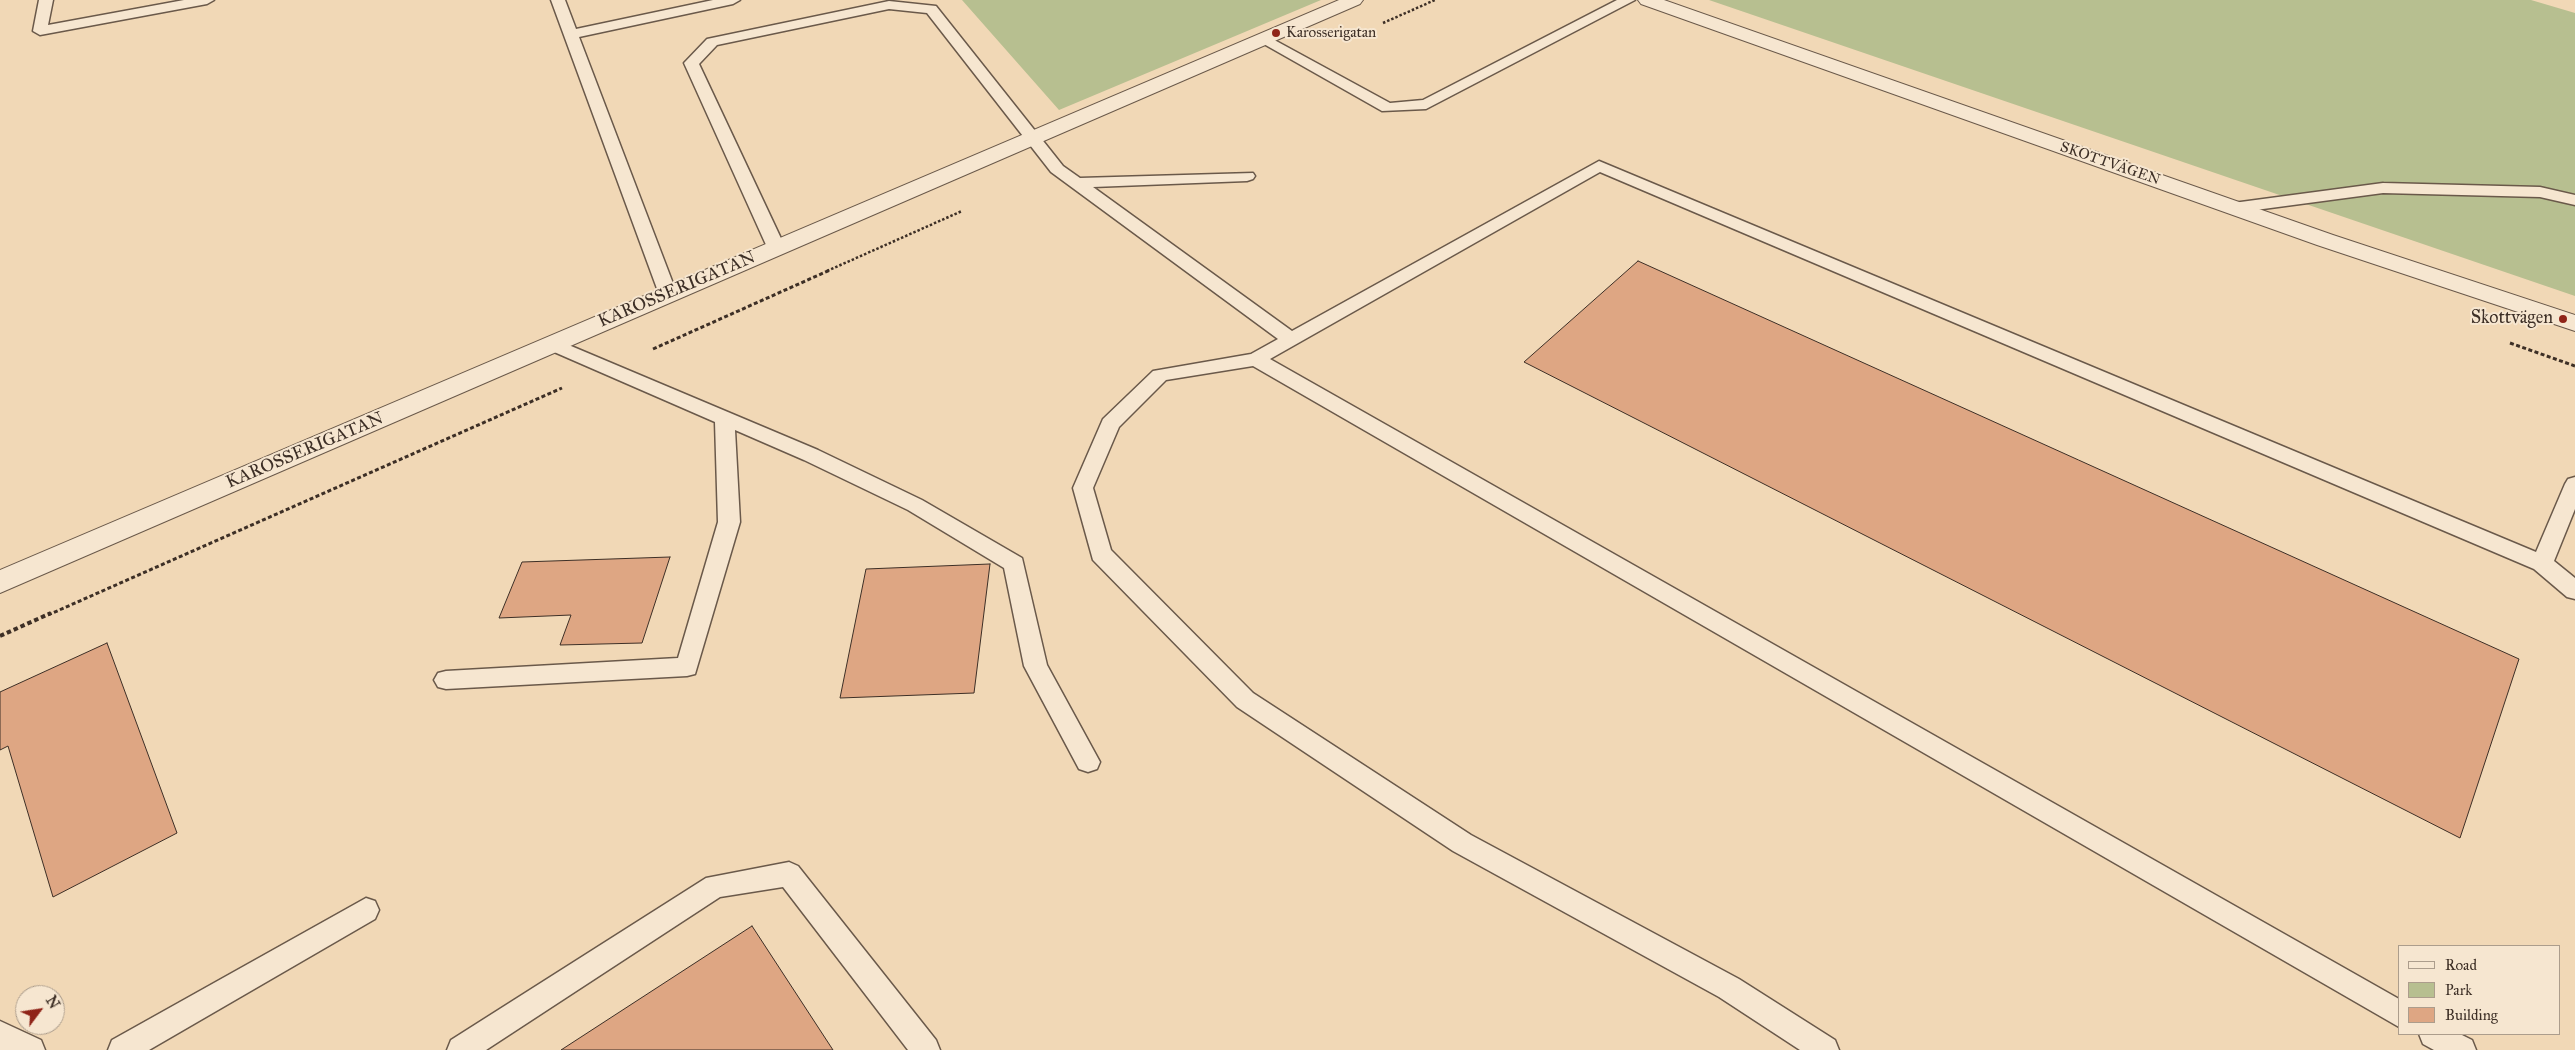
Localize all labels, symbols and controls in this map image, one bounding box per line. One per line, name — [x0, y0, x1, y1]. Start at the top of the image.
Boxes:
place label: Karosserigatan — [1286, 24, 1376, 42]
marker: Karosserigatan — [1270, 27, 1282, 39]
street label: SKOTTVÄGEN — [2058, 138, 2162, 190]
street label: KAROSSERIGATAN — [595, 247, 759, 333]
place label: Skottvägen — [2471, 308, 2553, 330]
marker: Skottvägen — [2557, 313, 2569, 325]
street label: KAROSSERIGATAN — [223, 408, 387, 494]
legend — [2398, 945, 2560, 1035]
text: Road — [2445, 956, 2477, 974]
text: Park — [2445, 981, 2472, 999]
north arrow — [15, 985, 65, 1035]
text: N — [42, 993, 63, 1012]
text: Building — [2445, 1006, 2498, 1024]

